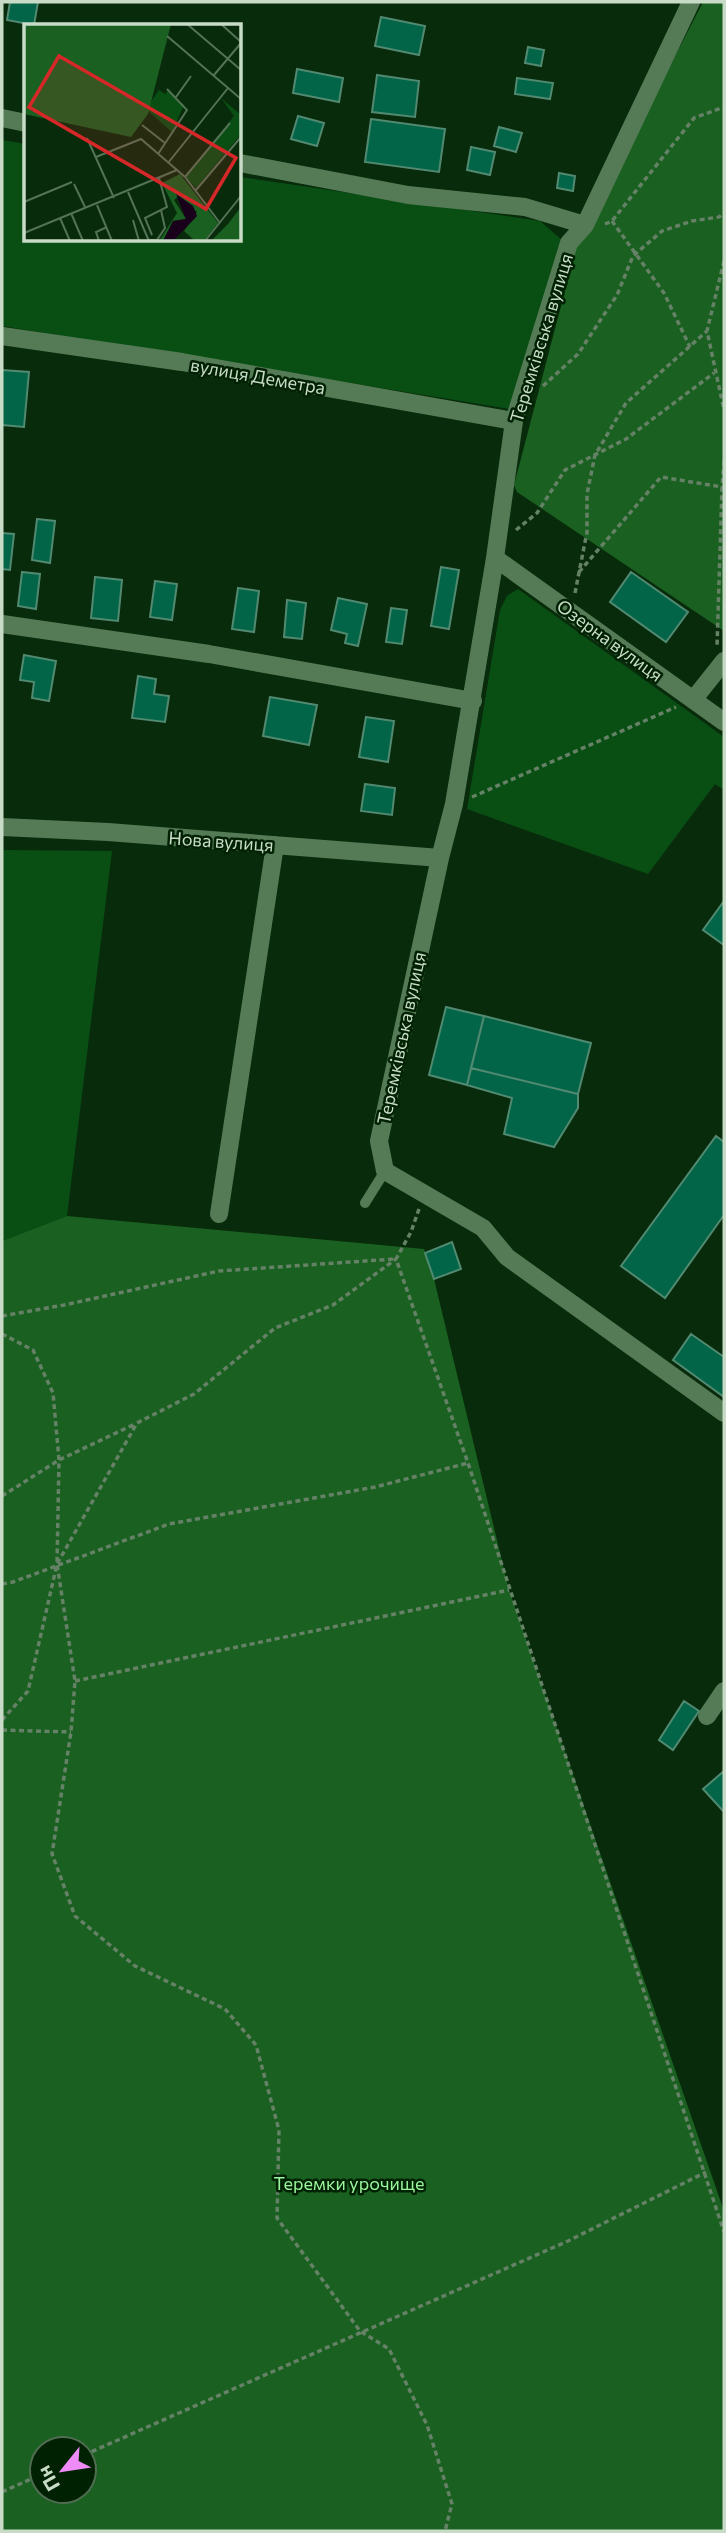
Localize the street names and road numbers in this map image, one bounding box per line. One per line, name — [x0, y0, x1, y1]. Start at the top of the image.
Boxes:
street label: Теремківська вулиця — [505, 251, 577, 425]
street label: вулиця Деметра — [189, 353, 327, 399]
street label: Озерна вулиця — [553, 594, 667, 686]
street label: Нова вулиця — [168, 826, 274, 856]
street label: Теремківська вулиця — [372, 950, 430, 1126]

